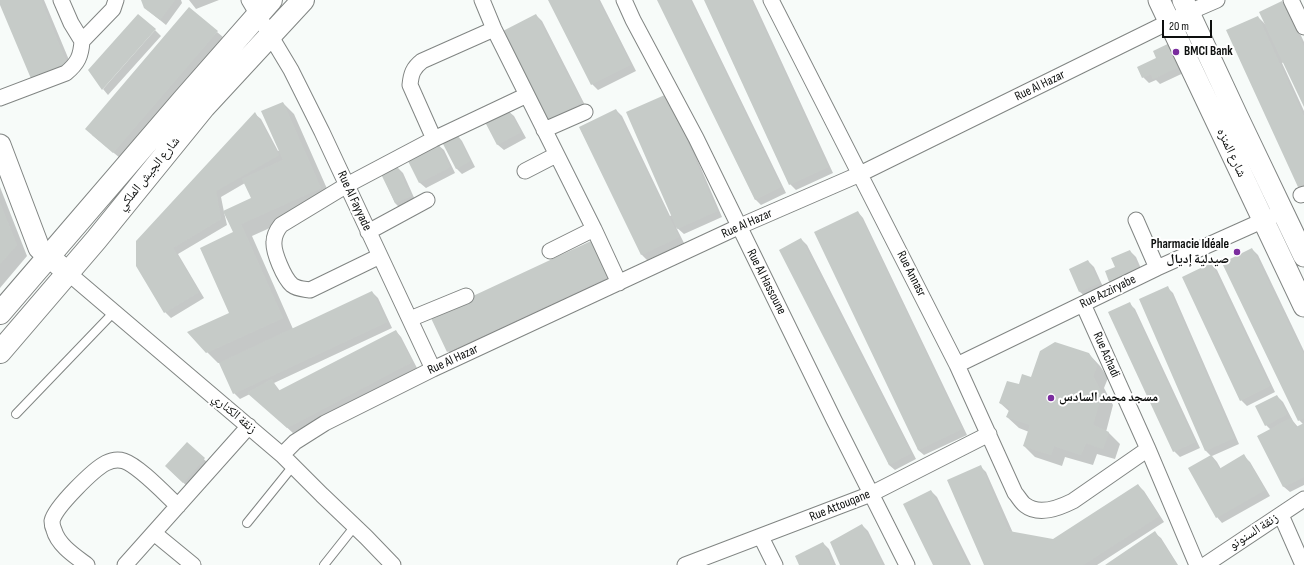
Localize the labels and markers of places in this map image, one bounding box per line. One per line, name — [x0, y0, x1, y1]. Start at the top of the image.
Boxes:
place label: BMCI Bank — [1184, 44, 1233, 60]
marker: BMCI Bank — [1171, 47, 1181, 57]
place label: Pharmacie Idéale صيدلية إديال — [1151, 237, 1229, 268]
marker: Pharmacie Idéale صيدلية إديال — [1232, 247, 1242, 257]
place label: مسجد محمد السادس — [1059, 390, 1158, 406]
marker: مسجد محمد السادس — [1046, 393, 1056, 403]

